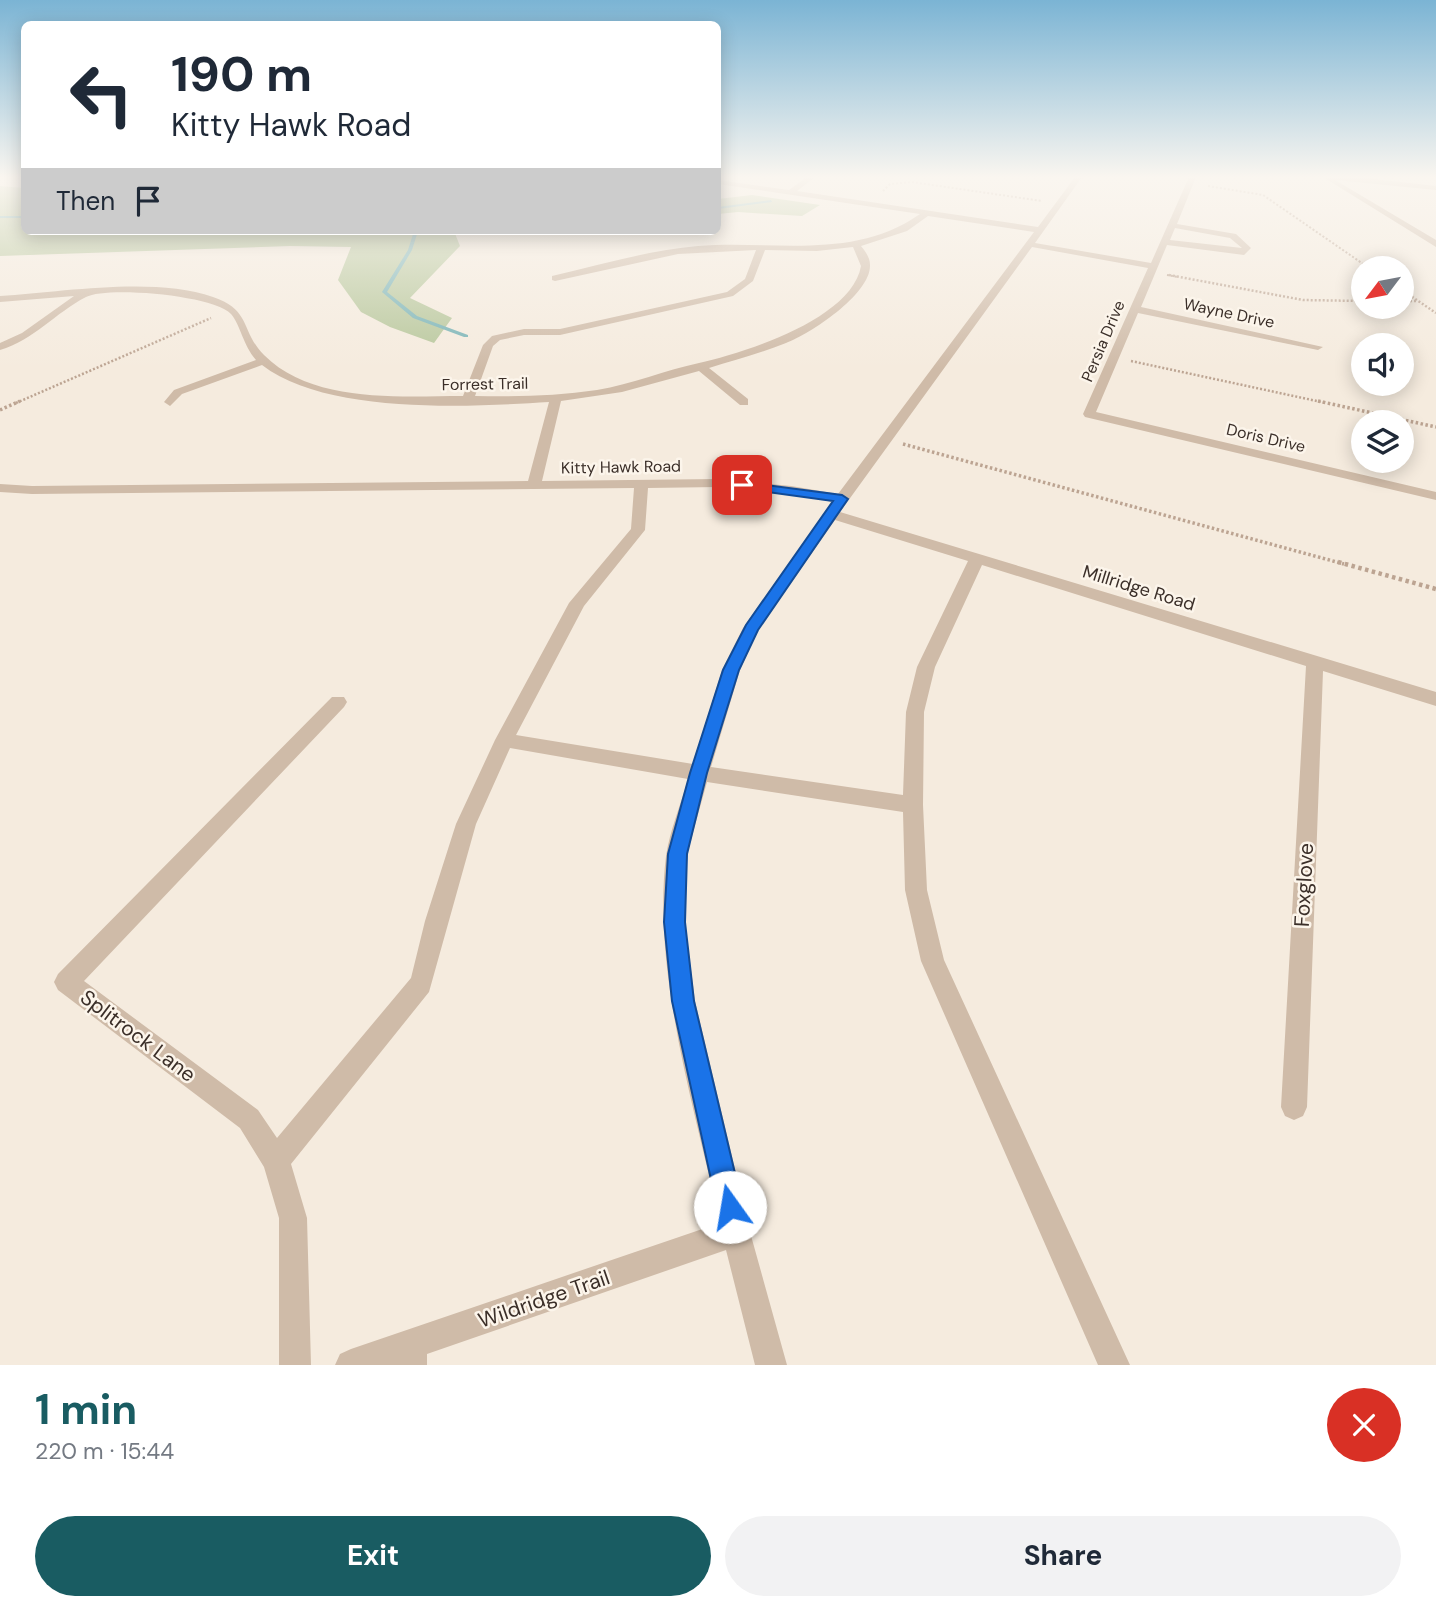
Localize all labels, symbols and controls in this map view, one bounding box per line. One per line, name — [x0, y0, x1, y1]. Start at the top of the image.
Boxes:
text: 190 m — [171, 42, 312, 106]
icon: left — [56, 49, 147, 140]
text: Kitty Hawk Road — [171, 104, 411, 146]
icon: arrive — [129, 182, 167, 220]
text: Then — [56, 184, 115, 218]
north arrow — [1351, 256, 1414, 318]
map controls — [1351, 256, 1414, 473]
street label: Wayne Drive — [1182, 293, 1276, 333]
street label: Persia Drive — [1076, 297, 1130, 385]
button: sound — [1351, 333, 1414, 396]
street label: Forrest Trail — [442, 373, 528, 395]
button: layers — [1351, 410, 1414, 473]
street label: Doris Drive — [1224, 419, 1308, 457]
street label: Kitty Hawk Road — [561, 455, 681, 479]
pin — [712, 455, 772, 515]
icon: arrive — [723, 466, 761, 504]
street label: Millridge Road — [1080, 560, 1198, 616]
street label: Foxglove — [1288, 842, 1320, 928]
street label: Splitrock Lane — [75, 983, 201, 1089]
position arrow — [693, 1170, 767, 1244]
street label: Wildridge Trail — [474, 1263, 614, 1335]
text: 1 min — [35, 1382, 137, 1437]
button: close — [1327, 1388, 1401, 1462]
text: 220 m · 15:44 — [35, 1436, 174, 1466]
button: Exit — [35, 1516, 711, 1596]
button: Share — [725, 1516, 1401, 1596]

